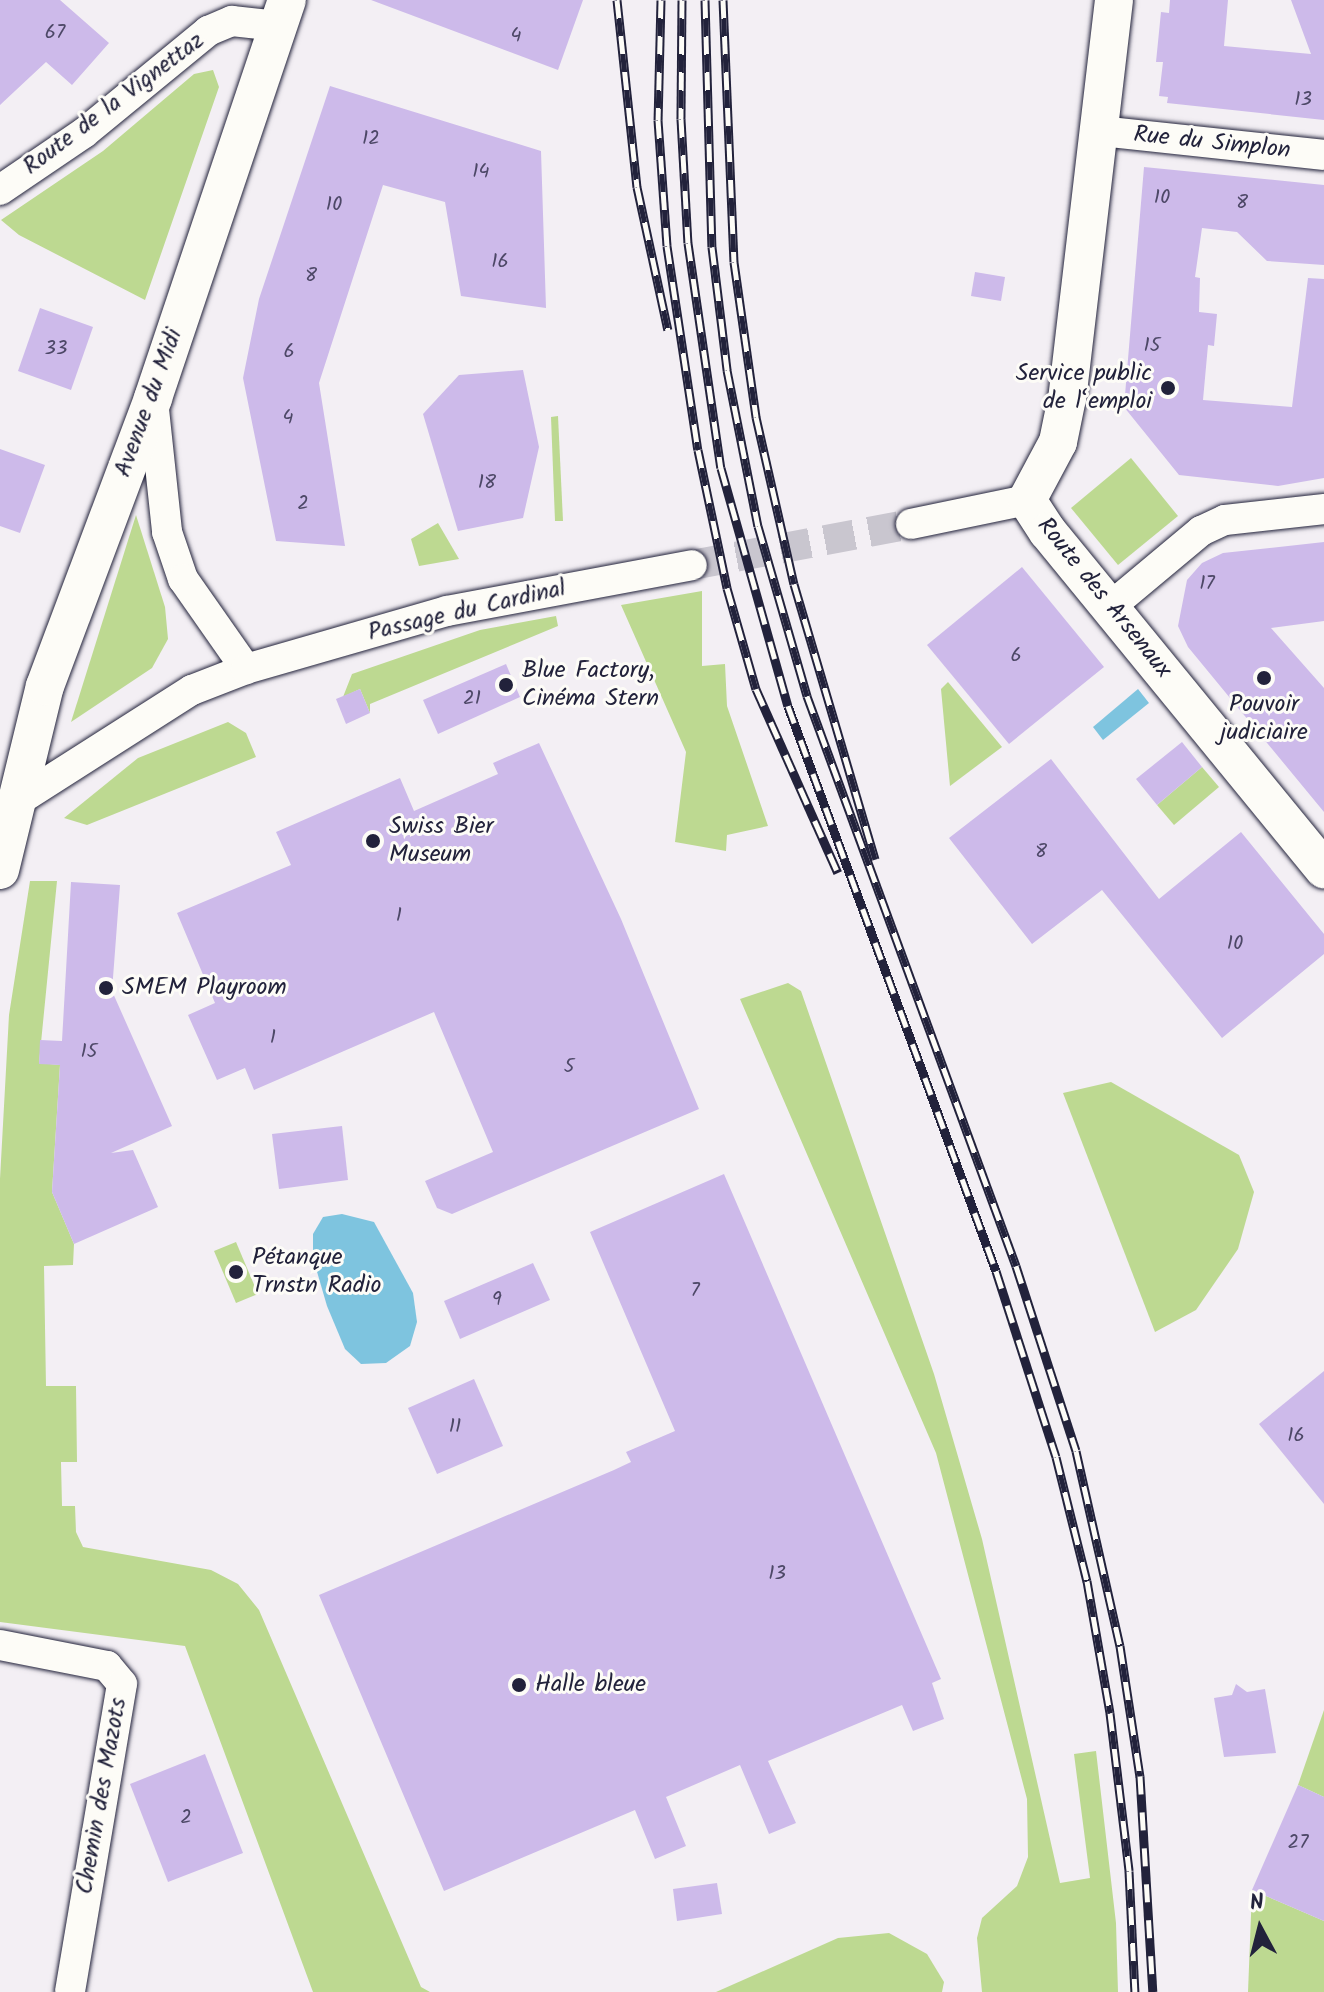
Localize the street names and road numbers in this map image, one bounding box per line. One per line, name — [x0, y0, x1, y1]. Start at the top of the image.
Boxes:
street label: Route de la Vignettaz — [18, 27, 210, 181]
street label: Rue du Simplon — [1132, 120, 1292, 166]
street label: Avenue du Midi — [109, 325, 189, 481]
street label: Route des Arsenaux — [1030, 512, 1178, 684]
street label: Passage du Cardinal — [365, 574, 569, 648]
street label: Chemin des Mazots — [71, 1695, 133, 1897]

